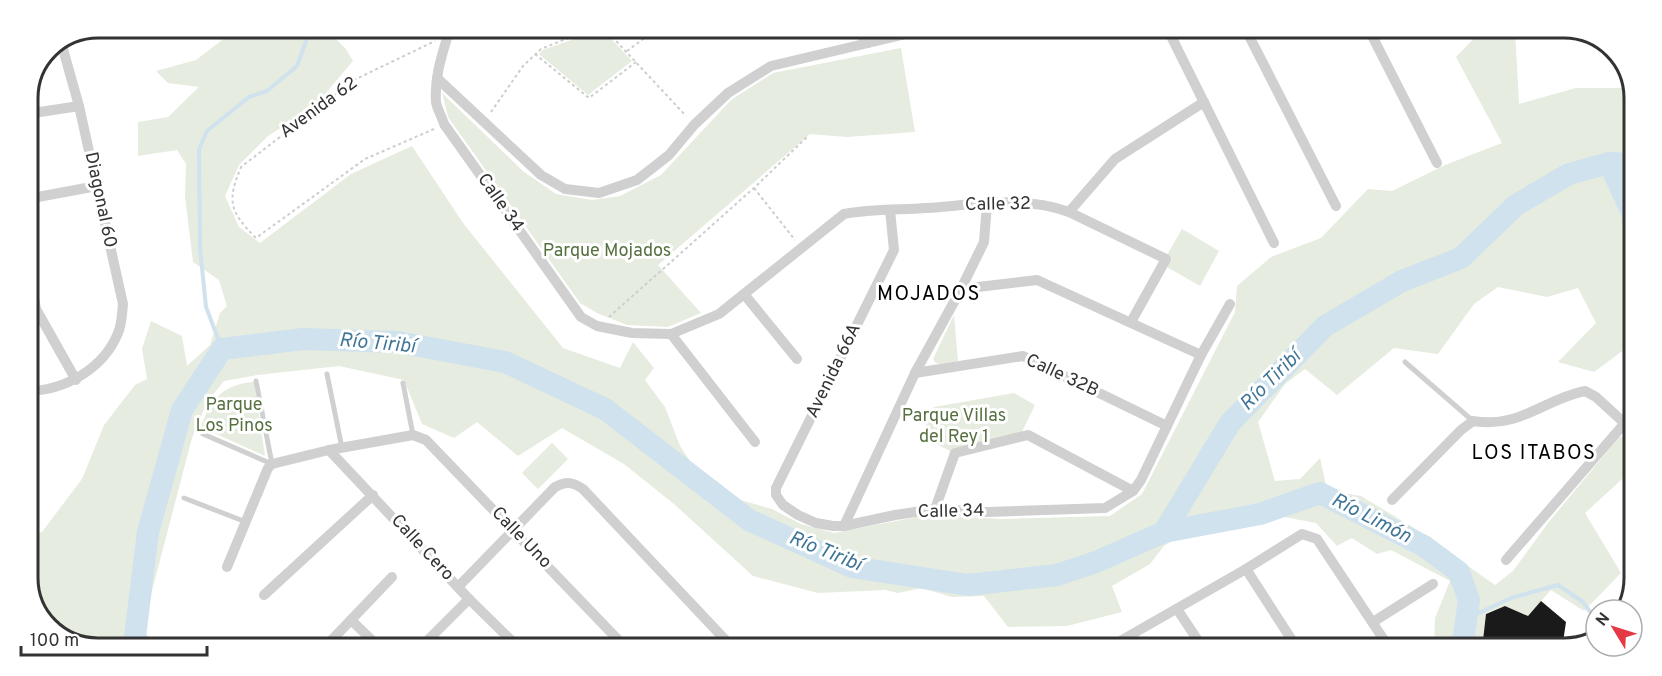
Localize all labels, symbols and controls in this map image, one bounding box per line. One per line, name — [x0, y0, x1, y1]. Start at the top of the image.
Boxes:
street label: Avenida 62 — [276, 72, 362, 144]
street label: Diagonal 60 — [79, 150, 121, 250]
street label: Calle 34 — [472, 169, 528, 237]
street label: Calle 32 — [965, 193, 1031, 217]
park label: Parque Mojados — [543, 240, 671, 263]
district label: MOJADOS — [877, 282, 981, 308]
street label: Avenida 66A — [801, 320, 867, 422]
water label: Río Tiribí — [338, 328, 420, 361]
water label: Río Tiribí — [1235, 342, 1310, 417]
street label: Calle 32B — [1022, 349, 1102, 403]
park label: Parque Los Pinos — [195, 394, 273, 438]
park label: Parque Villas del Rey 1 — [902, 405, 1006, 449]
district label: LOS ITABOS — [1471, 441, 1597, 467]
water label: Río Limón — [1327, 488, 1415, 550]
street label: Calle 34 — [918, 500, 984, 524]
street label: Calle Uno — [486, 502, 556, 574]
street label: Calle Cero — [385, 510, 459, 586]
water label: Río Tiribí — [785, 526, 869, 580]
north arrow — [1584, 598, 1644, 658]
text: N — [1592, 609, 1615, 631]
scale bar — [21, 619, 207, 657]
text: 100 m — [30, 630, 79, 653]

